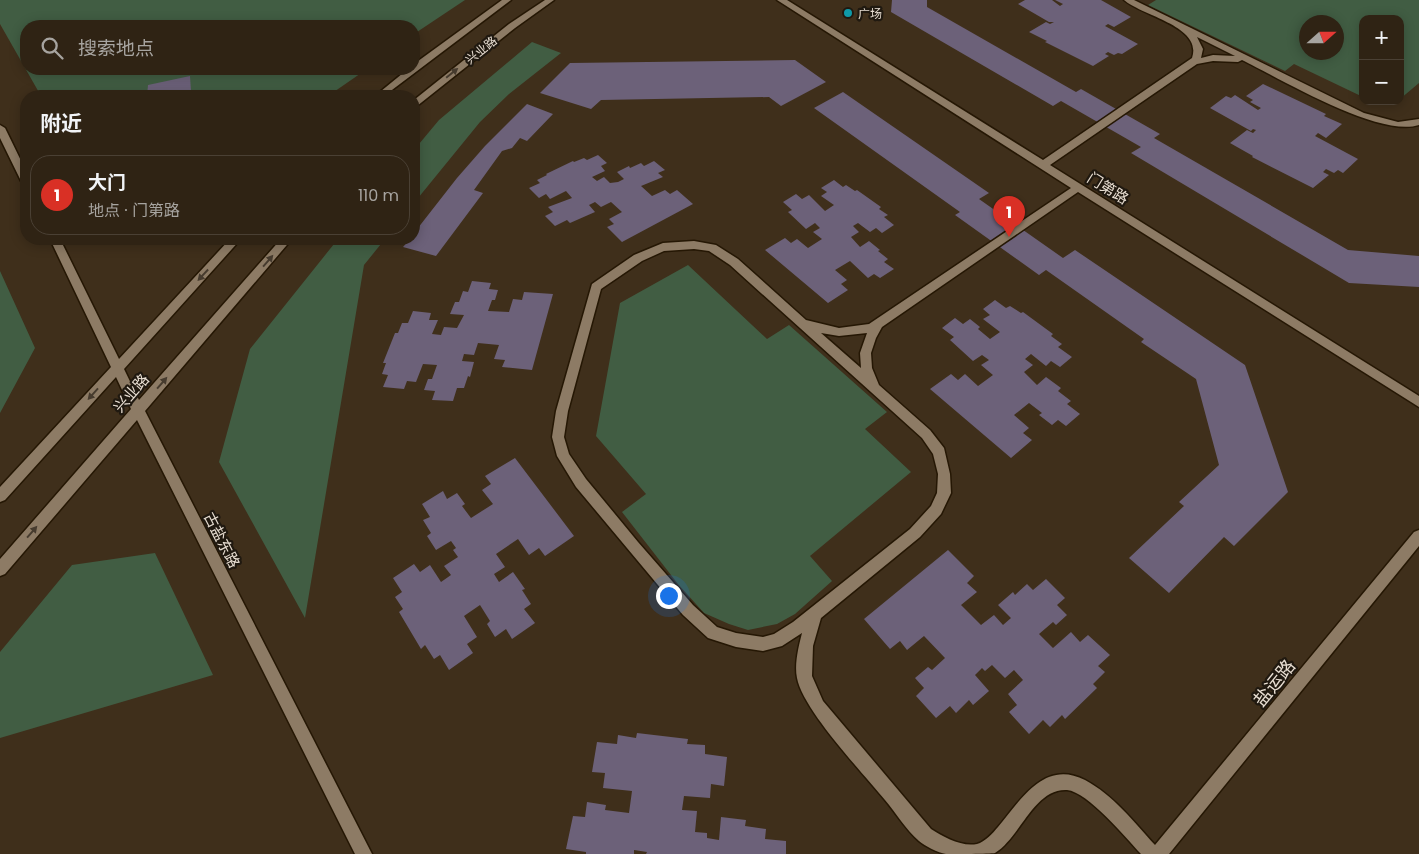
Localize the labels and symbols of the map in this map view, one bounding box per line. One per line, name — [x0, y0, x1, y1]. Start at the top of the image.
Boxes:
place label: 广场 — [858, 5, 882, 22]
marker: 广场 — [842, 7, 854, 19]
north arrow — [1299, 15, 1344, 60]
street label: 兴业路 — [462, 32, 500, 68]
one-way arrow — [445, 68, 458, 79]
street label: 门第路 — [1083, 167, 1133, 209]
pin: 1 — [993, 196, 1025, 237]
one-way arrow — [263, 254, 274, 267]
one-way arrow — [197, 268, 209, 280]
street label: 兴业路 — [108, 369, 154, 417]
one-way arrow — [156, 377, 167, 390]
one-way arrow — [87, 388, 99, 400]
street label: 古盐东路 — [199, 508, 245, 572]
one-way arrow — [26, 526, 37, 538]
your location — [656, 583, 682, 609]
street label: 盐运路 — [1247, 654, 1301, 712]

